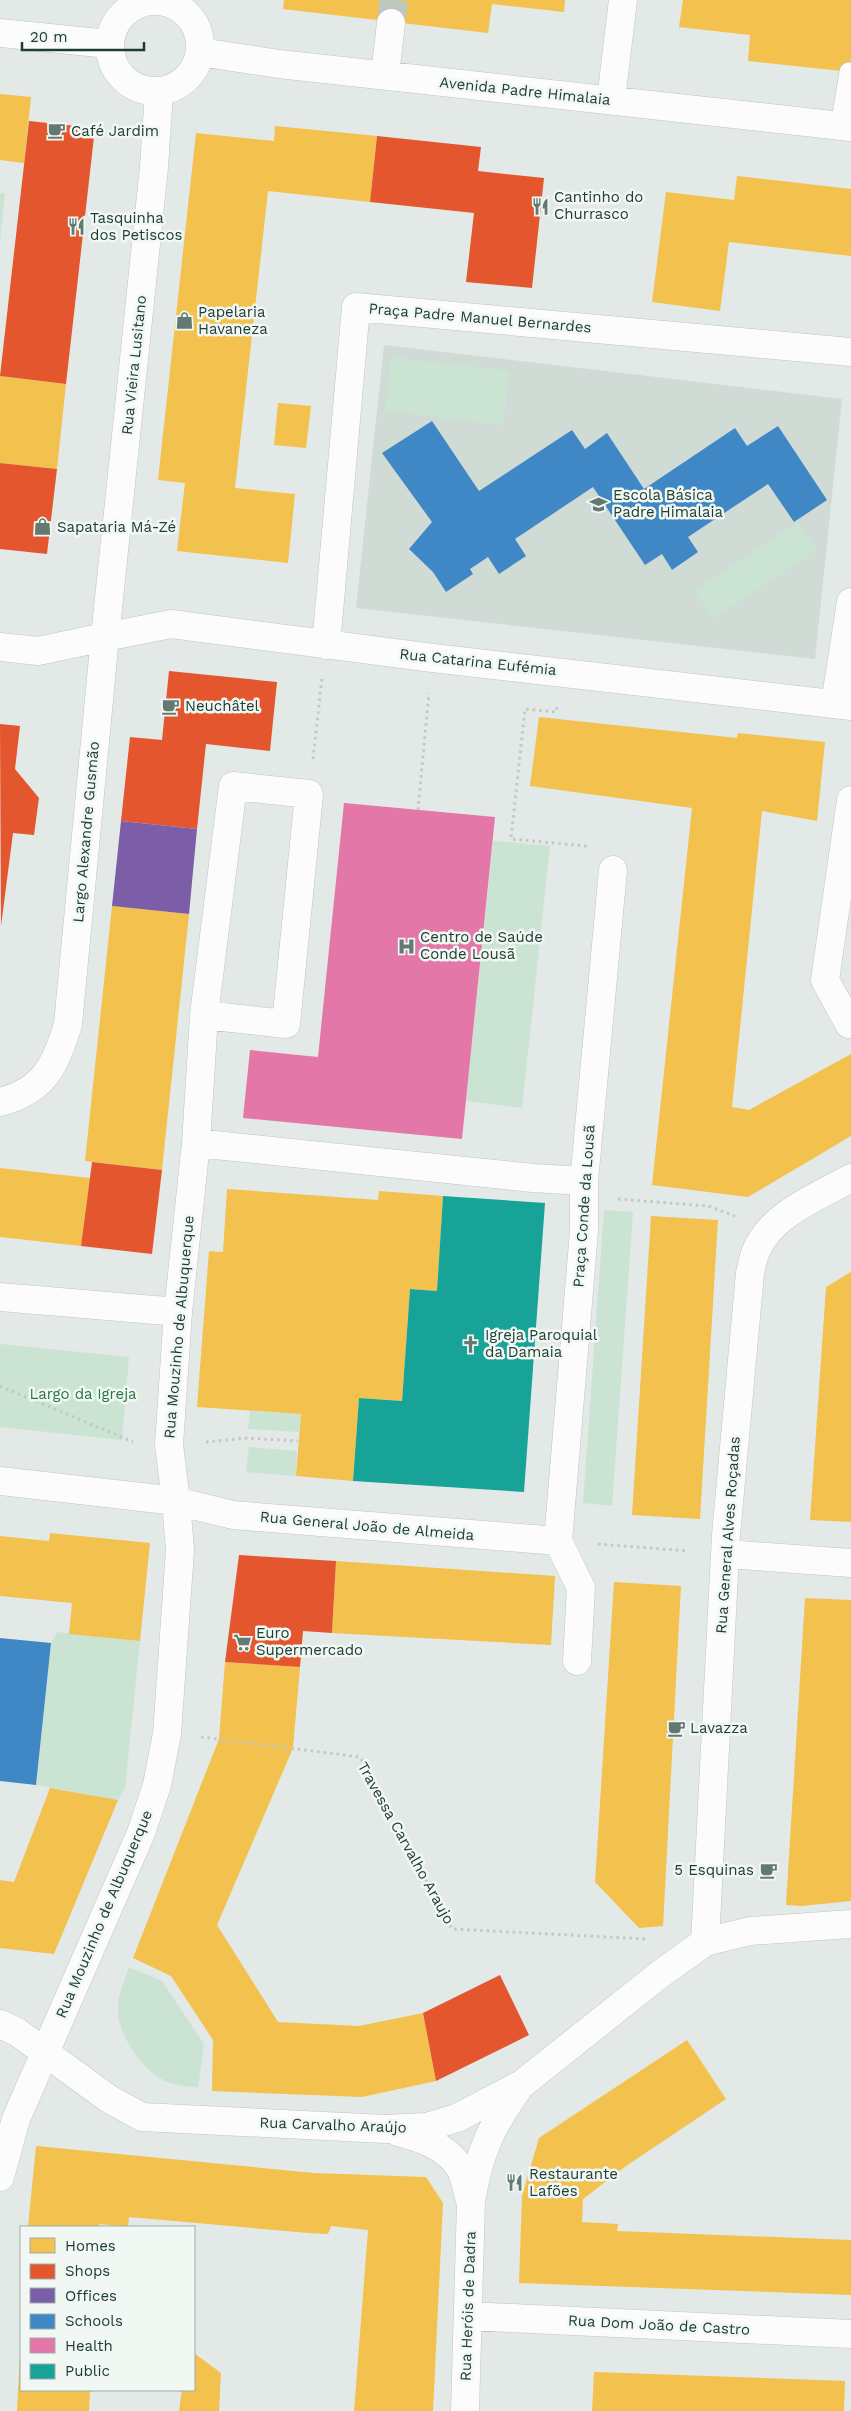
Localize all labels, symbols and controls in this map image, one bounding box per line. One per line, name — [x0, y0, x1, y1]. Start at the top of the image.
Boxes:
scale bar — [22, 20, 145, 52]
text: 20 m — [30, 28, 68, 46]
street label: Avenida Padre Himalaia — [439, 73, 612, 109]
cafe icon: Café Jardim — [47, 121, 67, 141]
place label: Café Jardim — [71, 122, 159, 140]
place label: Cantinho do Churrasco — [554, 188, 643, 223]
restaurant icon: Cantinho do Churrasco — [530, 196, 550, 216]
place label: Tasquinha dos Petiscos — [90, 209, 182, 244]
restaurant icon: Tasquinha dos Petiscos — [66, 217, 86, 237]
street label: Rua Vieira Lusitano — [118, 294, 150, 436]
street label: Praça Padre Manuel Bernardes — [368, 299, 592, 337]
place label: Papelaria Havaneza — [198, 303, 268, 338]
shop icon: Papelaria Havaneza — [174, 311, 194, 331]
place label: Escola Básica Padre Himalaia — [613, 486, 724, 521]
school or university icon: Escola Básica Padre Himalaia — [589, 494, 609, 514]
shop icon: Sapataria Má-Zé — [33, 517, 53, 537]
place label: Sapataria Má-Zé — [57, 518, 176, 536]
street label: Rua Catarina Eufémia — [399, 645, 558, 679]
cafe icon: Neuchâtel — [161, 696, 181, 716]
place label: Neuchâtel — [185, 697, 260, 715]
street label: Largo Alexandre Gusmão — [69, 741, 103, 923]
place label: Centro de Saúde Conde Lousã — [420, 928, 543, 963]
hospital icon: Centro de Saúde Conde Lousã — [396, 936, 416, 956]
street label: Praça Conde da Lousã — [569, 1124, 599, 1288]
street label: Rua Mouzinho de Albuquerque — [160, 1215, 198, 1439]
place label: Igreja Paroquial da Damaia — [485, 1326, 598, 1361]
church icon: Igreja Paroquial da Damaia — [461, 1334, 481, 1354]
park label: Largo da Igreja — [29, 1385, 137, 1403]
street label: Rua General Alves Roçadas — [712, 1436, 744, 1634]
street label: Rua General João de Almeida — [259, 1508, 475, 1544]
place label: Euro Supermercado — [256, 1624, 363, 1659]
supermarket icon: Euro Supermercado — [232, 1632, 252, 1652]
cafe icon: Lavazza — [666, 1718, 686, 1738]
place label: Lavazza — [690, 1719, 748, 1737]
street label: Travessa Carvalho Araujo — [354, 1759, 458, 1927]
street label: Rua Mouzinho de Albuquerque — [52, 1807, 156, 2021]
cafe icon: 5 Esquinas — [758, 1860, 778, 1880]
place label: 5 Esquinas — [674, 1861, 754, 1879]
street label: Rua Carvalho Araújo — [259, 2113, 407, 2137]
place label: Restaurante Lafões — [529, 2165, 618, 2200]
restaurant icon: Restaurante Lafões — [505, 2173, 525, 2193]
legend — [20, 2226, 195, 2391]
street label: Rua Heróis de Dadra — [456, 2230, 480, 2381]
text: Homes — [65, 2237, 116, 2255]
text: Shops — [65, 2262, 110, 2280]
text: Offices — [65, 2287, 117, 2305]
street label: Rua Dom João de Castro — [568, 2311, 750, 2339]
text: Schools — [65, 2312, 123, 2330]
text: Health — [65, 2337, 113, 2355]
text: Public — [65, 2362, 110, 2380]

